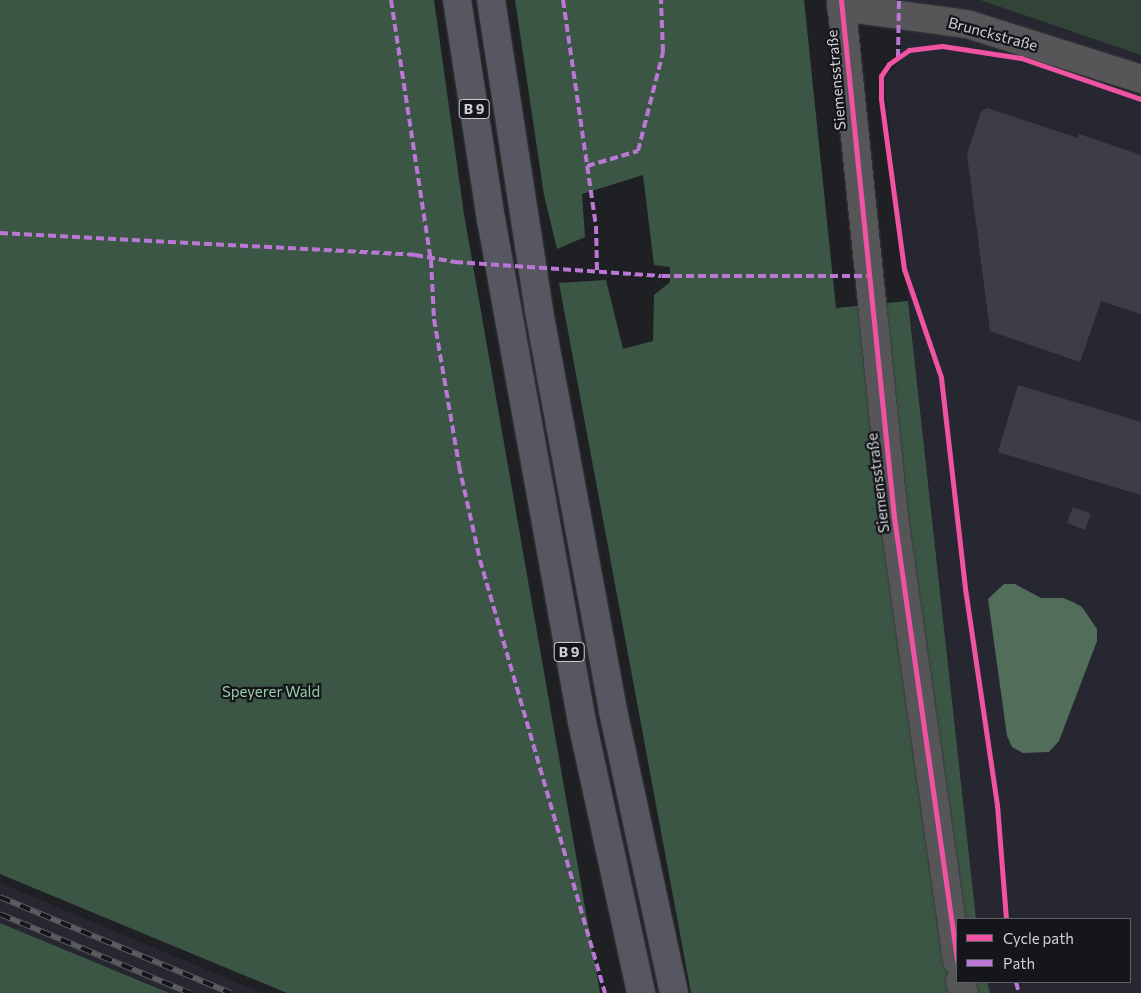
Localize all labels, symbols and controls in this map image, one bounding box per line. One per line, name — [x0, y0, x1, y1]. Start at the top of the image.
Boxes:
street label: Brunckstraße — [946, 13, 1040, 55]
street label: Siemensstraße — [823, 29, 849, 131]
road number: B 9 — [458, 98, 490, 120]
street label: Siemensstraße — [863, 432, 893, 534]
road number: B 9 — [553, 640, 585, 664]
park label: Speyerer Wald — [222, 683, 320, 701]
legend — [956, 918, 1131, 983]
text: Cycle path — [1003, 929, 1074, 947]
text: Path — [1003, 954, 1035, 972]

